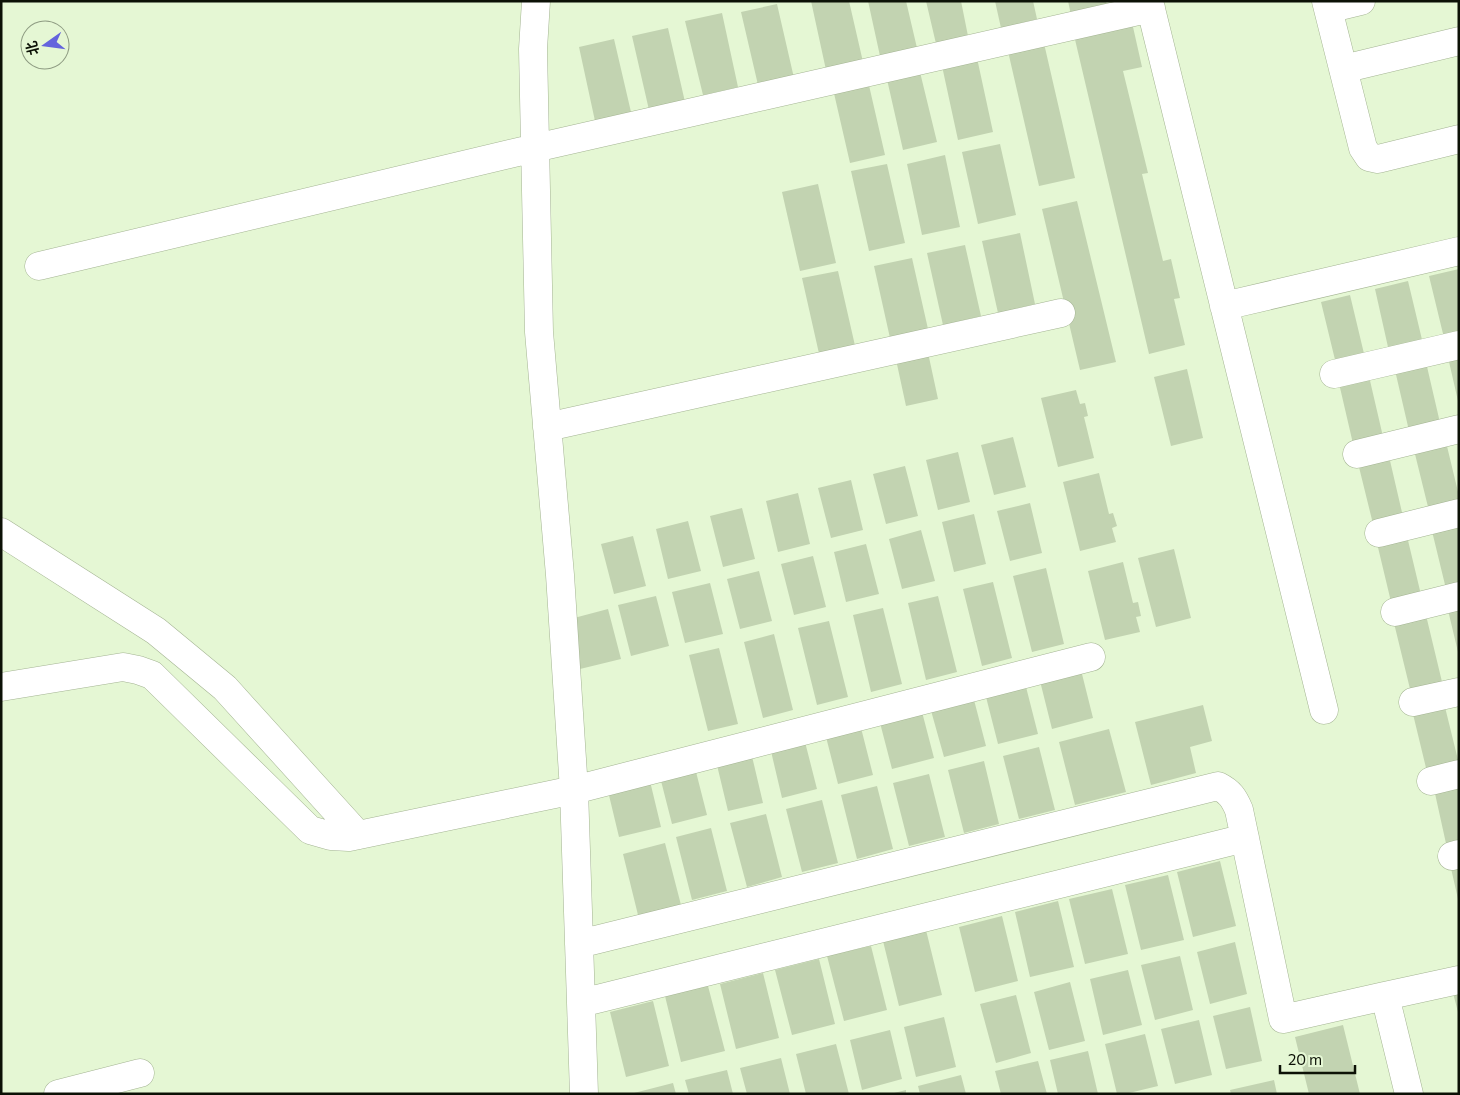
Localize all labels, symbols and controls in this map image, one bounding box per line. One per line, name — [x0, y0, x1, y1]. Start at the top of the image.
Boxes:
north arrow — [20, 20, 70, 70]
text: 北 — [22, 39, 42, 57]
scale bar — [1280, 1042, 1355, 1074]
text: 20 m — [1288, 1050, 1322, 1068]

